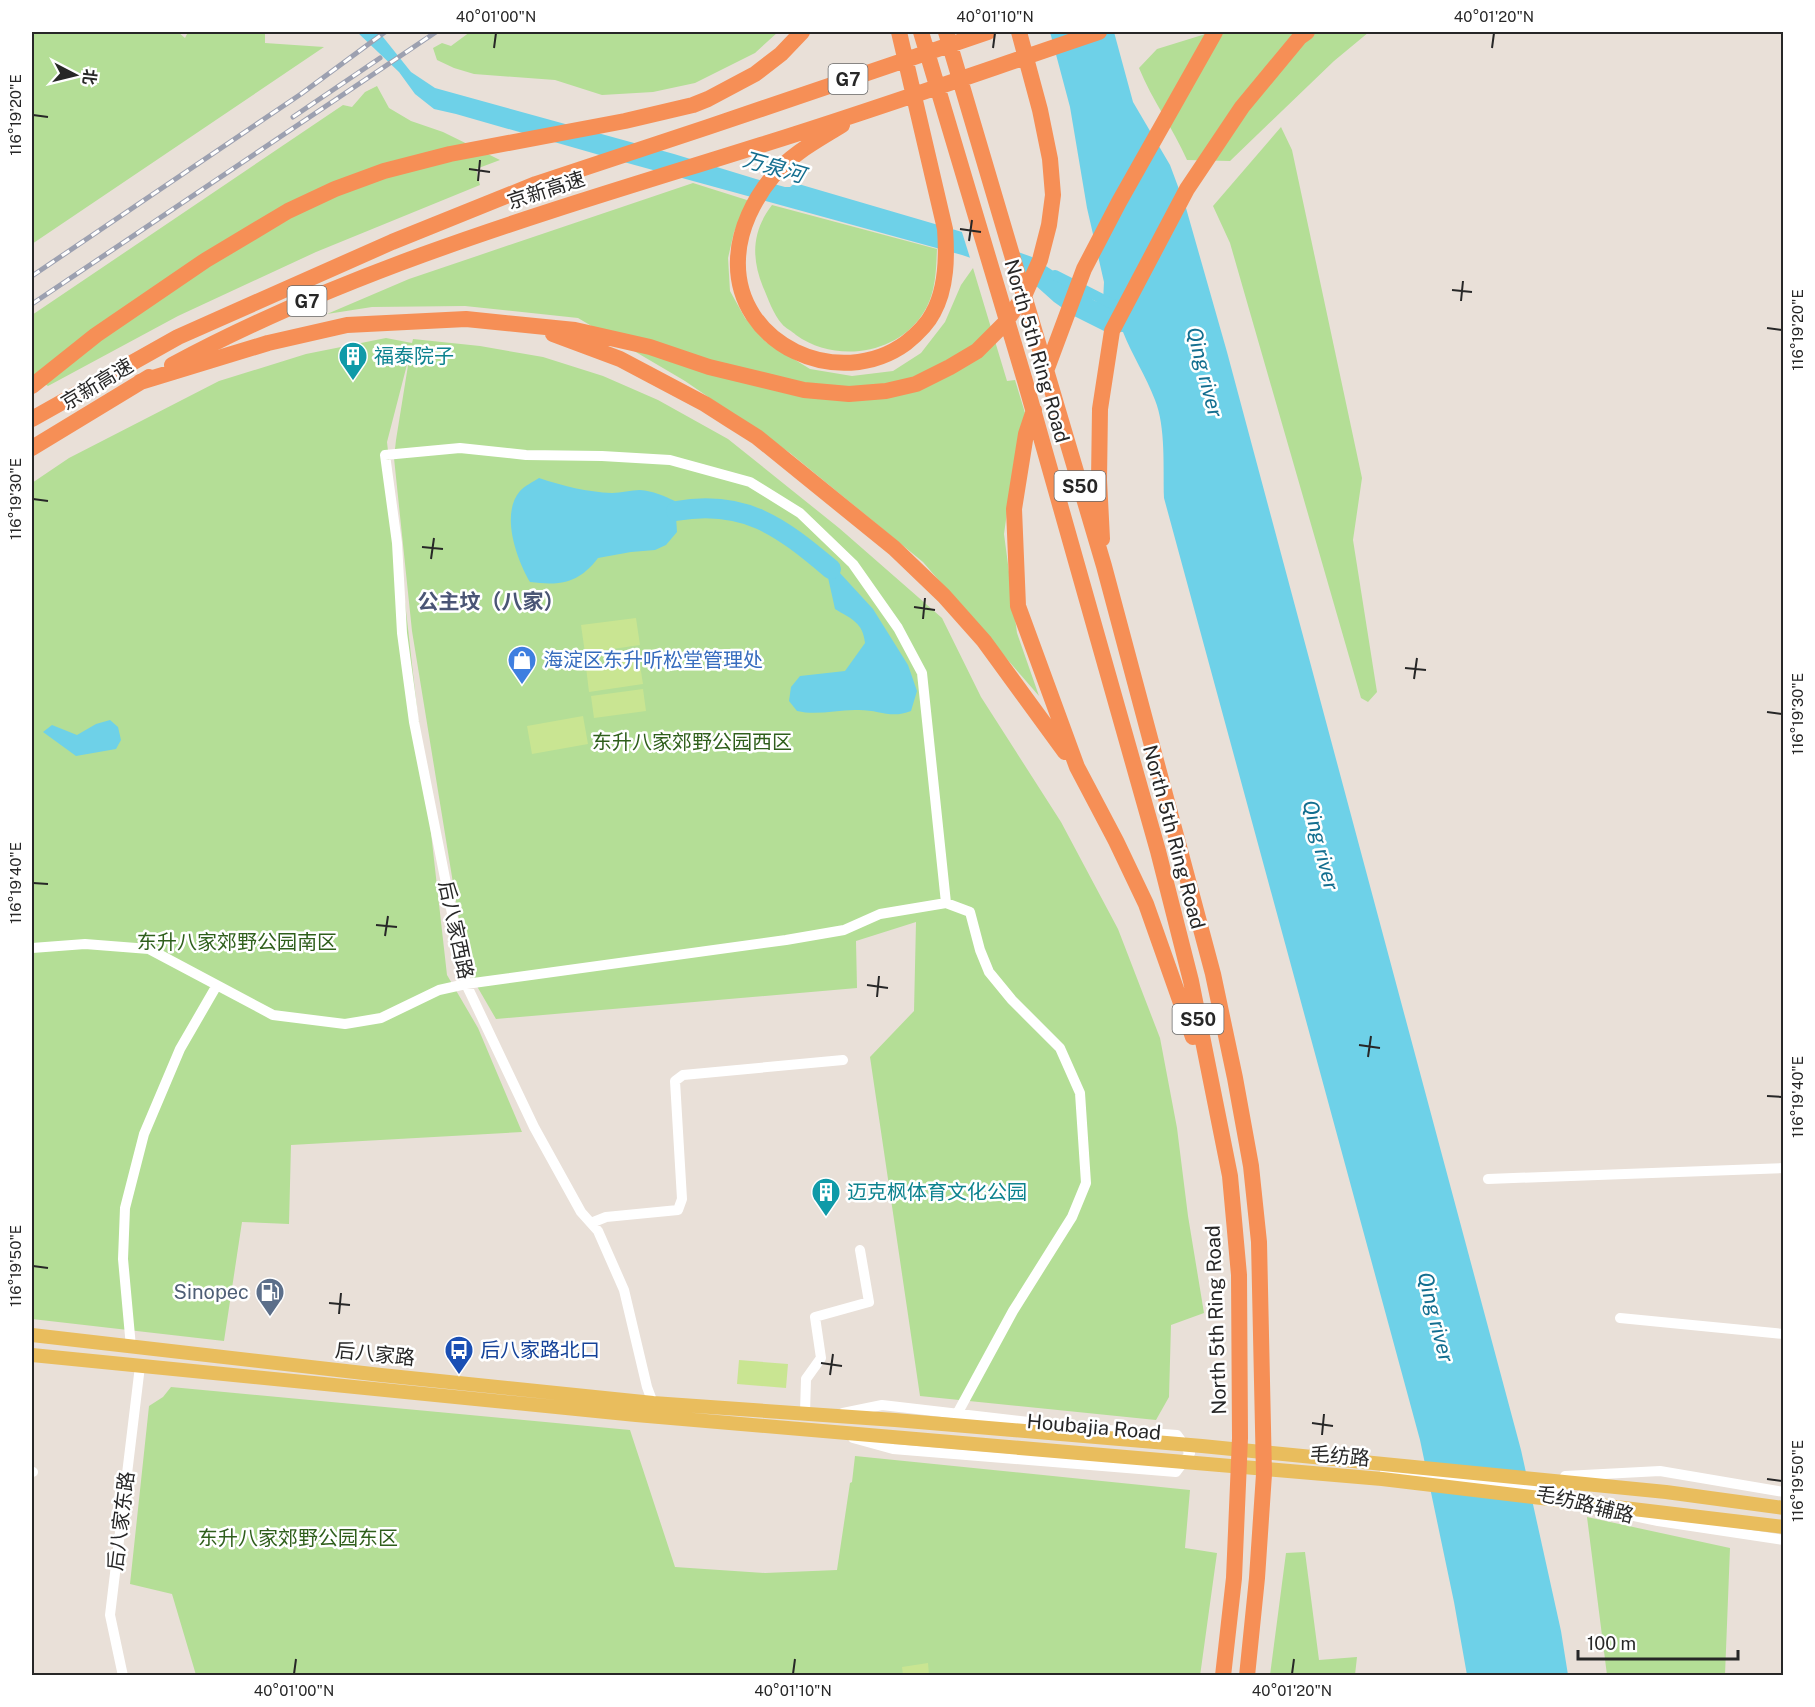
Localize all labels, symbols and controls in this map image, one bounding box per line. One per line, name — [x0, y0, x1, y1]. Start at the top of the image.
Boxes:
text: 40°01'00"N — [456, 8, 536, 25]
text: 40°01'10"N — [956, 8, 1034, 25]
text: 40°01'20"N — [1454, 8, 1534, 25]
north arrow — [45, 45, 105, 105]
road number: G7 — [828, 64, 868, 94]
text: 北 — [79, 68, 100, 86]
text: 116°19'20"E — [7, 74, 24, 156]
water label: 万泉河 — [740, 146, 812, 189]
street label: 京新高速 — [504, 166, 588, 214]
street label: North 5th Ring Road — [999, 257, 1075, 445]
road number: G7 — [288, 286, 326, 316]
text: 116°19'20"E — [1789, 289, 1806, 371]
water label: Qing river — [1182, 324, 1228, 421]
building icon: 福泰院子 — [337, 340, 369, 382]
place label: 福泰院子 — [374, 344, 454, 368]
street label: 京新高速 — [57, 353, 137, 415]
text: 116°19'30"E — [7, 458, 24, 540]
road number: S50 — [1054, 471, 1106, 501]
district label: 公主坟（八家） — [418, 589, 565, 614]
shop icon: 海淀区东升听松堂管理处 — [506, 644, 538, 686]
place label: 海淀区东升听松堂管理处 — [543, 648, 763, 672]
text: 116°19'30"E — [1789, 673, 1806, 755]
park label: 东升八家郊野公园西区 — [592, 730, 792, 754]
street label: North 5th Ring Road — [1138, 742, 1210, 932]
water label: Qing river — [1298, 797, 1344, 894]
text: 116°19'40"E — [7, 842, 24, 924]
street label: 后八家西路 — [434, 879, 478, 981]
park label: 东升八家郊野公园南区 — [137, 930, 337, 954]
road number: S50 — [1172, 1004, 1224, 1034]
text: 116°19'40"E — [1789, 1056, 1806, 1138]
building icon: 迈克枫体育文化公园 — [810, 1176, 842, 1218]
place label: 迈克枫体育文化公园 — [847, 1180, 1027, 1204]
text: 116°19'50"E — [7, 1225, 24, 1307]
street label: North 5th Ring Road — [1201, 1225, 1231, 1415]
water label: Qing river — [1413, 1269, 1459, 1366]
fuel station icon: Sinopec — [254, 1276, 286, 1318]
place label: Sinopec — [174, 1280, 249, 1304]
bus stop icon: 后八家路北口 — [443, 1334, 475, 1376]
street label: 后八家路 — [334, 1338, 416, 1370]
place label: 后八家路北口 — [480, 1338, 600, 1362]
street label: Houbajia Road — [1026, 1409, 1162, 1445]
text: 116°19'50"E — [1789, 1440, 1806, 1522]
street label: 毛纺路 — [1309, 1441, 1371, 1471]
street label: 后八家东路 — [103, 1470, 139, 1572]
street label: 毛纺路辅路 — [1534, 1480, 1636, 1528]
park label: 东升八家郊野公园东区 — [198, 1526, 398, 1550]
scale bar — [1578, 1623, 1738, 1661]
text: 100 m — [1587, 1633, 1636, 1654]
text: 40°01'00"N — [254, 1682, 334, 1699]
text: 40°01'10"N — [754, 1682, 832, 1699]
text: 40°01'20"N — [1252, 1682, 1332, 1699]

